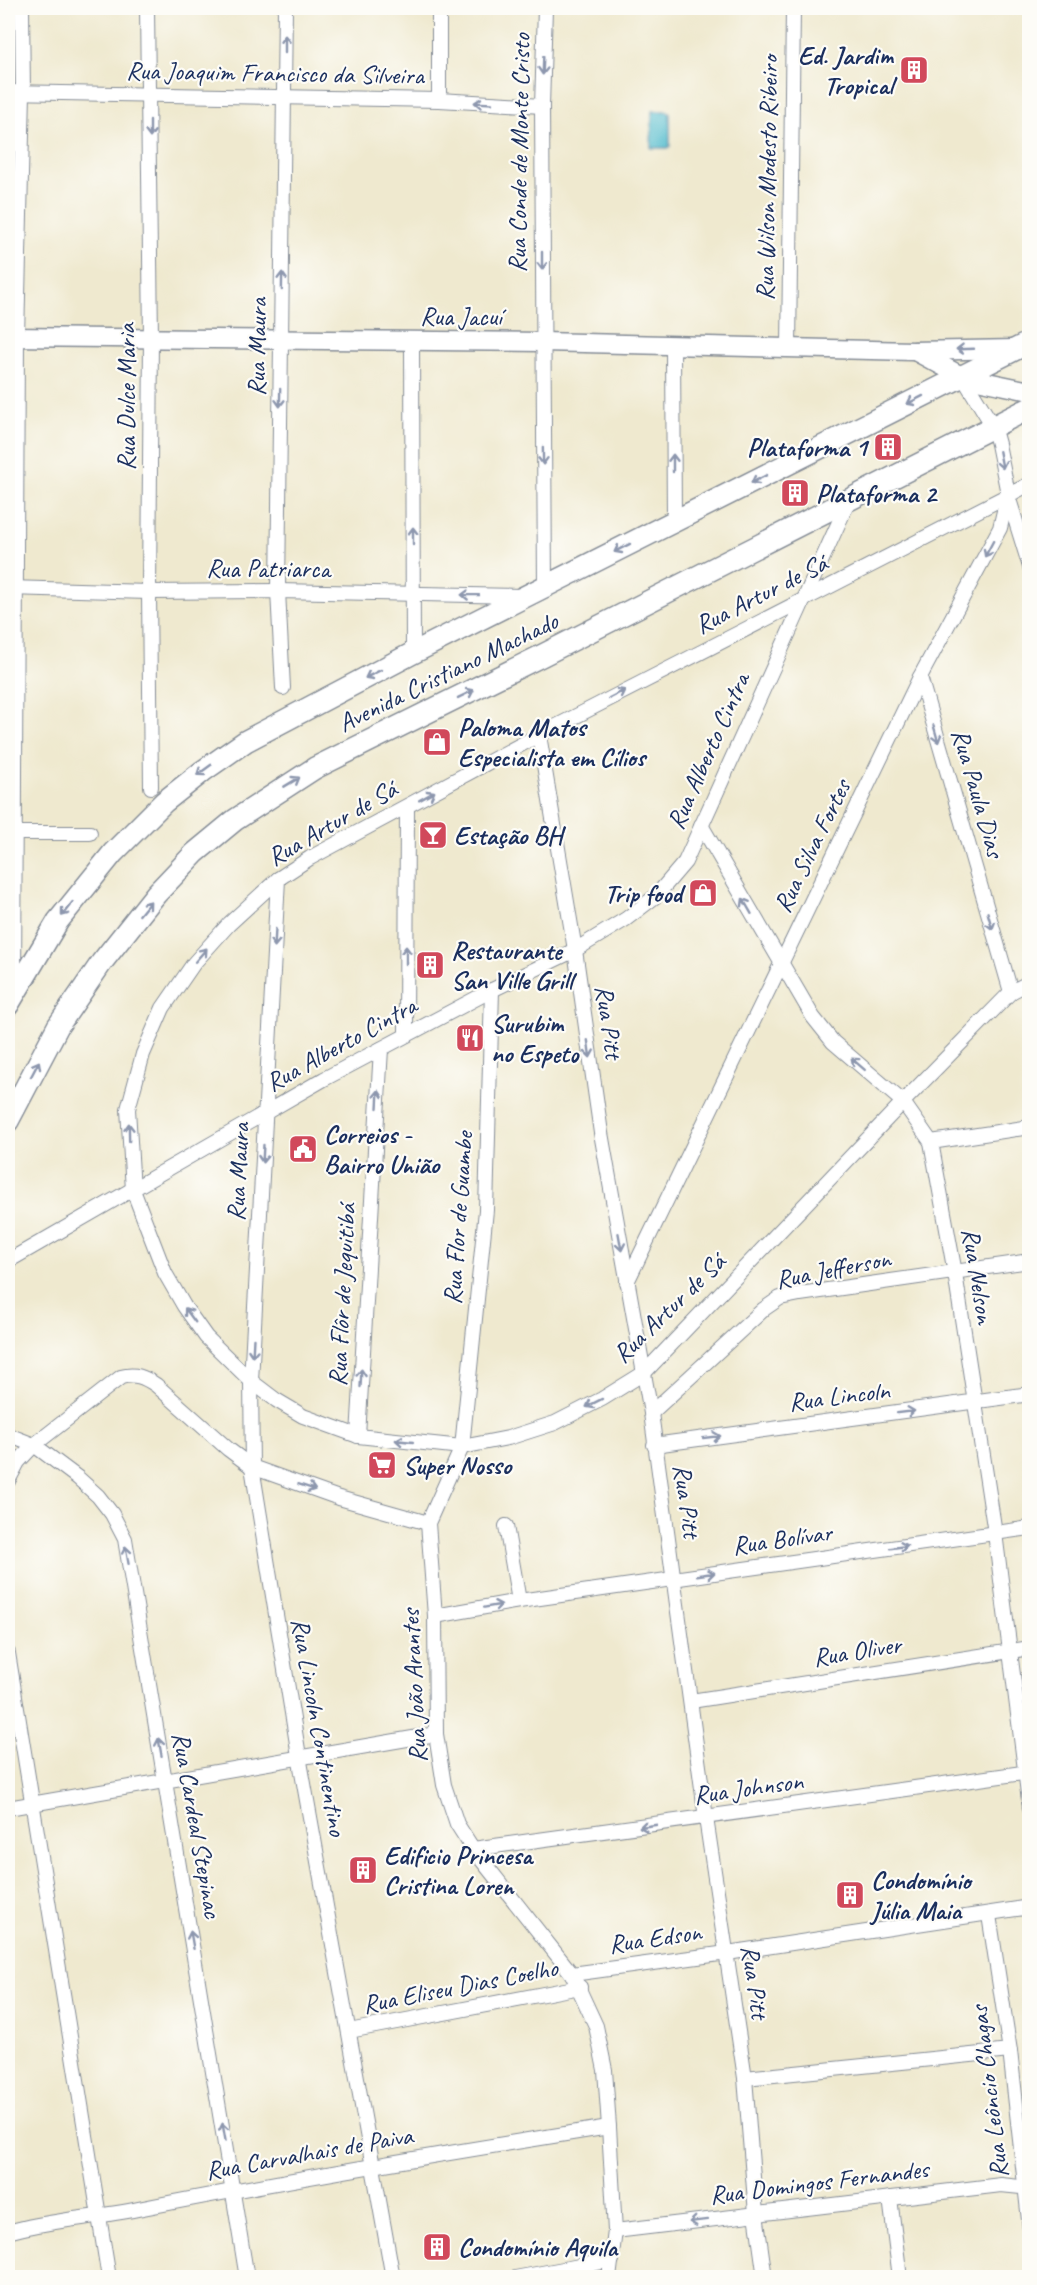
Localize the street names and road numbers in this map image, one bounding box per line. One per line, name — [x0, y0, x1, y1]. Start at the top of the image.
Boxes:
street label: Rua Conde de Monte Cristo — [500, 31, 538, 273]
street label: Rua Wilson Modesto Ribeiro — [748, 52, 786, 301]
street label: Rua Joaquim Francisco da Silveira — [126, 54, 426, 92]
street label: Rua Maura — [240, 296, 274, 396]
street label: Rua Jacuí — [420, 300, 507, 333]
street label: Rua Dulce Maria — [110, 322, 143, 471]
street label: Rua Artur de Sá — [689, 545, 835, 642]
street label: Rua Patriarca — [206, 552, 332, 585]
street label: Avenida Cristiano Machado — [333, 604, 565, 740]
street label: Rua Alberto Cintra — [659, 666, 758, 834]
street label: Rua Paula Dias — [944, 725, 1013, 863]
street label: Rua Artur de Sá — [261, 771, 405, 873]
street label: Rua Silva Fortes — [766, 772, 859, 918]
street label: Rua Pitt — [588, 983, 631, 1063]
street label: Rua Alberto Cintra — [260, 988, 424, 1099]
street label: Rua Maura — [219, 1120, 257, 1222]
street label: Rua Flor de Guambe — [436, 1128, 481, 1305]
street label: Rua Flôr de Jequitibá — [321, 1200, 363, 1387]
street label: Rua Nelson — [954, 1226, 1002, 1328]
street label: Rua Jefferson — [773, 1241, 895, 1296]
street label: Rua Artur de Sá — [606, 1244, 734, 1370]
street label: Rua Lincoln — [787, 1373, 893, 1419]
street label: Rua Pitt — [666, 1462, 709, 1542]
street label: Rua Bolívar — [730, 1515, 836, 1562]
street label: Rua João Arantes — [393, 1606, 434, 1764]
street label: Rua Lincoln Continentino — [284, 1615, 355, 1840]
street label: Rua Oliver — [811, 1627, 906, 1674]
street label: Rua Cardeal Stepinac — [164, 1730, 230, 1922]
street label: Rua Johnson — [691, 1764, 806, 1812]
street label: Rua Edson — [607, 1915, 705, 1961]
street label: Rua Pitt — [734, 1943, 777, 2023]
street label: Rua Eliseu Dias Coelho — [360, 1951, 562, 2021]
street label: Rua Leôncio Chagas — [962, 2002, 1016, 2180]
street label: Rua Carvalhais de Paiva — [203, 2118, 417, 2187]
street label: Rua Domingos Fernandes — [708, 2152, 932, 2212]

